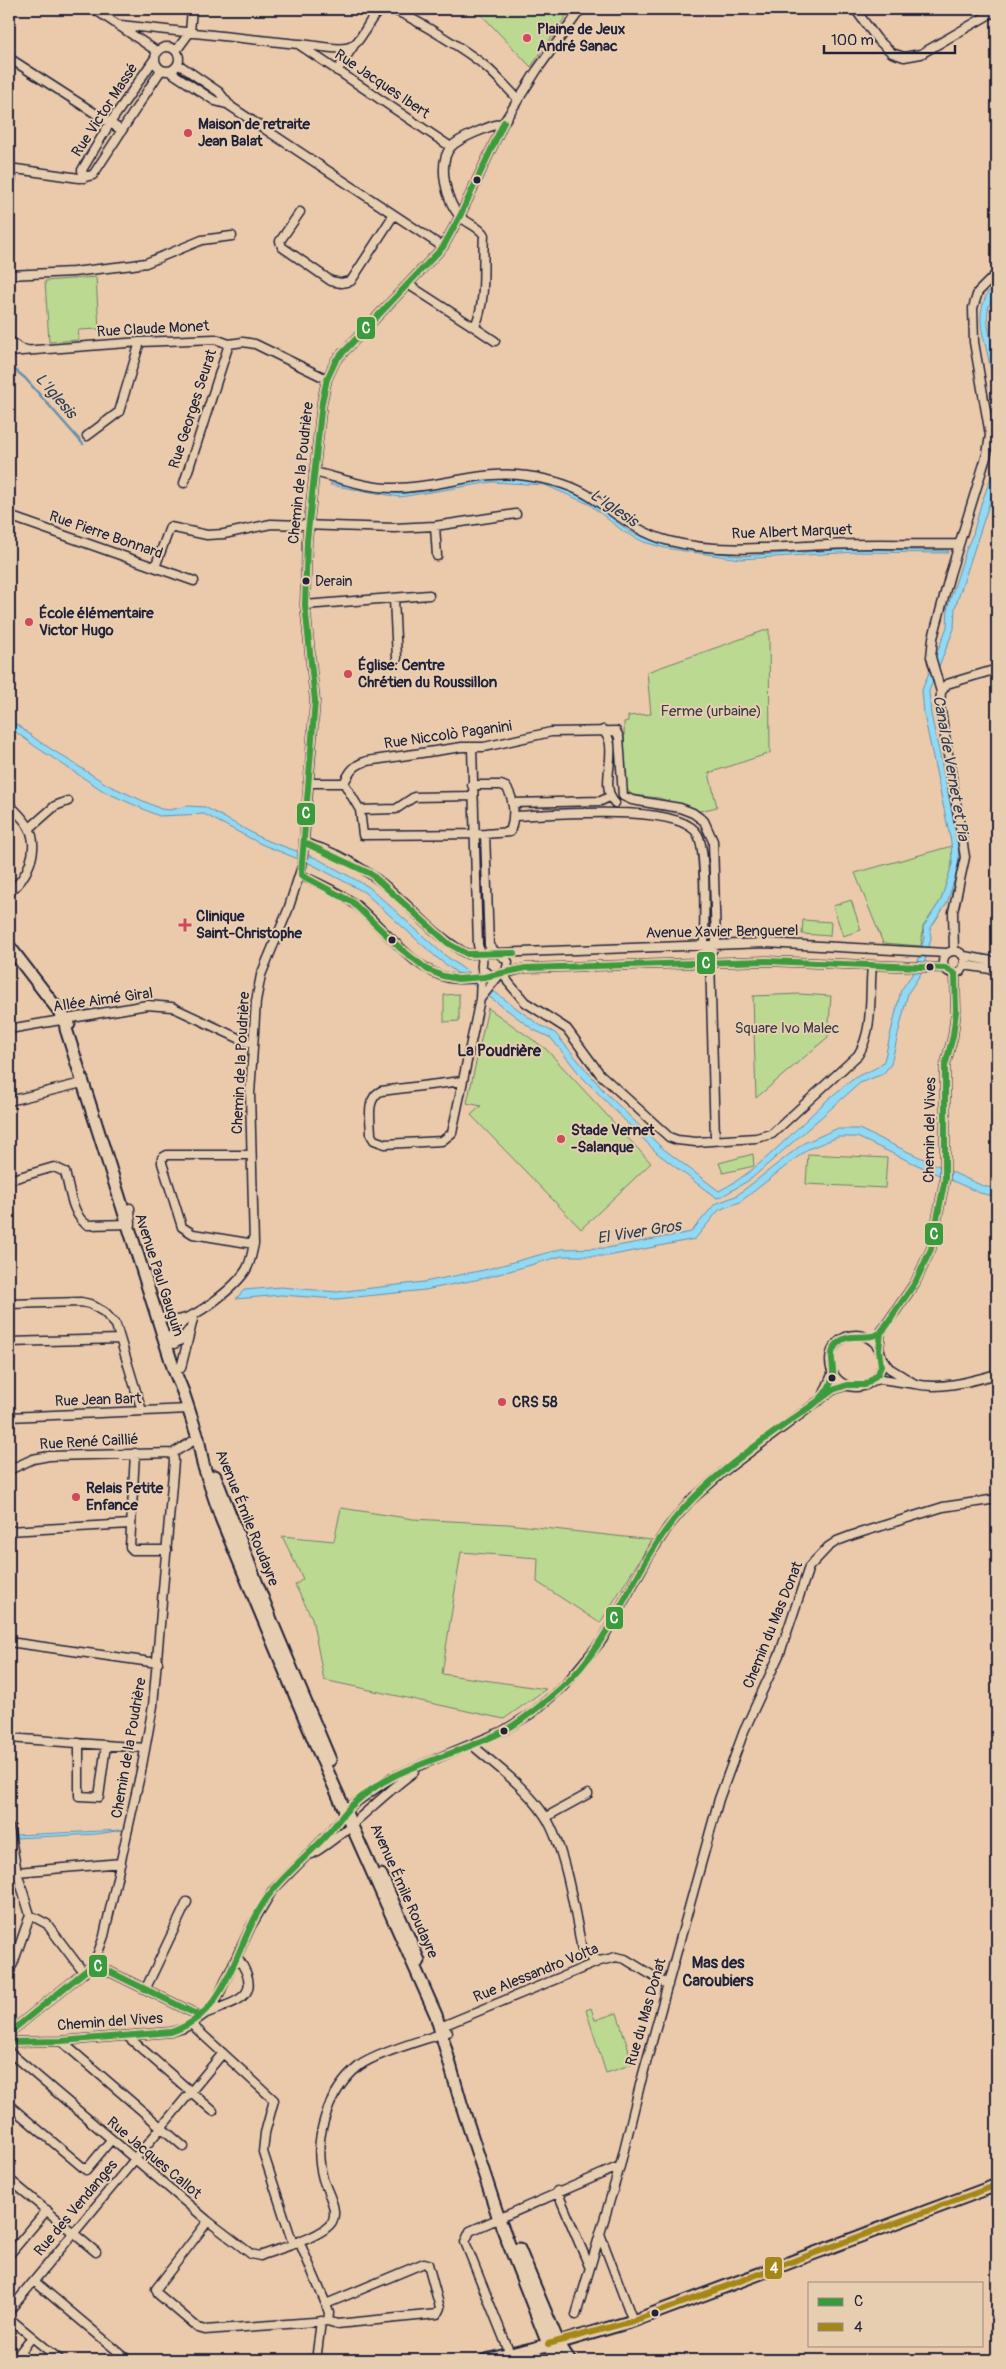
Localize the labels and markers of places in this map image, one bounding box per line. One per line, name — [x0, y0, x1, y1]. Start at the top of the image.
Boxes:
place label: Plaine de Jeux André Sanac — [537, 20, 626, 56]
marker: Plaine de Jeux André Sanac — [521, 32, 533, 44]
place label: Maison de retraite Jean Balat — [198, 115, 310, 151]
marker: Maison de retraite Jean Balat — [182, 127, 194, 139]
unlabelled marker — [472, 175, 482, 185]
place label: Derain — [315, 573, 353, 590]
marker: Derain — [301, 576, 311, 586]
place label: École élémentaire Victor Hugo — [39, 604, 154, 640]
marker: École élémentaire Victor Hugo — [23, 616, 35, 628]
place label: Église: Centre Chrétien du Roussillon — [358, 656, 498, 692]
marker: Église: Centre Chrétien du Roussillon — [342, 668, 354, 680]
place label: Clinique Saint-Christophe — [196, 907, 302, 943]
marker: Clinique Saint-Christophe — [178, 918, 192, 932]
unlabelled marker — [387, 935, 397, 945]
unlabelled marker — [925, 962, 935, 972]
place label: Stade Vernet -Salanque — [571, 1121, 656, 1157]
marker: Stade Vernet -Salanque — [555, 1133, 567, 1145]
unlabelled marker — [827, 1373, 837, 1383]
place label: CRS 58 — [512, 1393, 558, 1412]
marker: CRS 58 — [496, 1396, 508, 1408]
place label: Relais Petite Enfance — [86, 1479, 164, 1515]
marker: Relais Petite Enfance — [70, 1491, 82, 1503]
unlabelled marker — [499, 1726, 509, 1736]
unlabelled marker — [650, 2308, 660, 2318]

